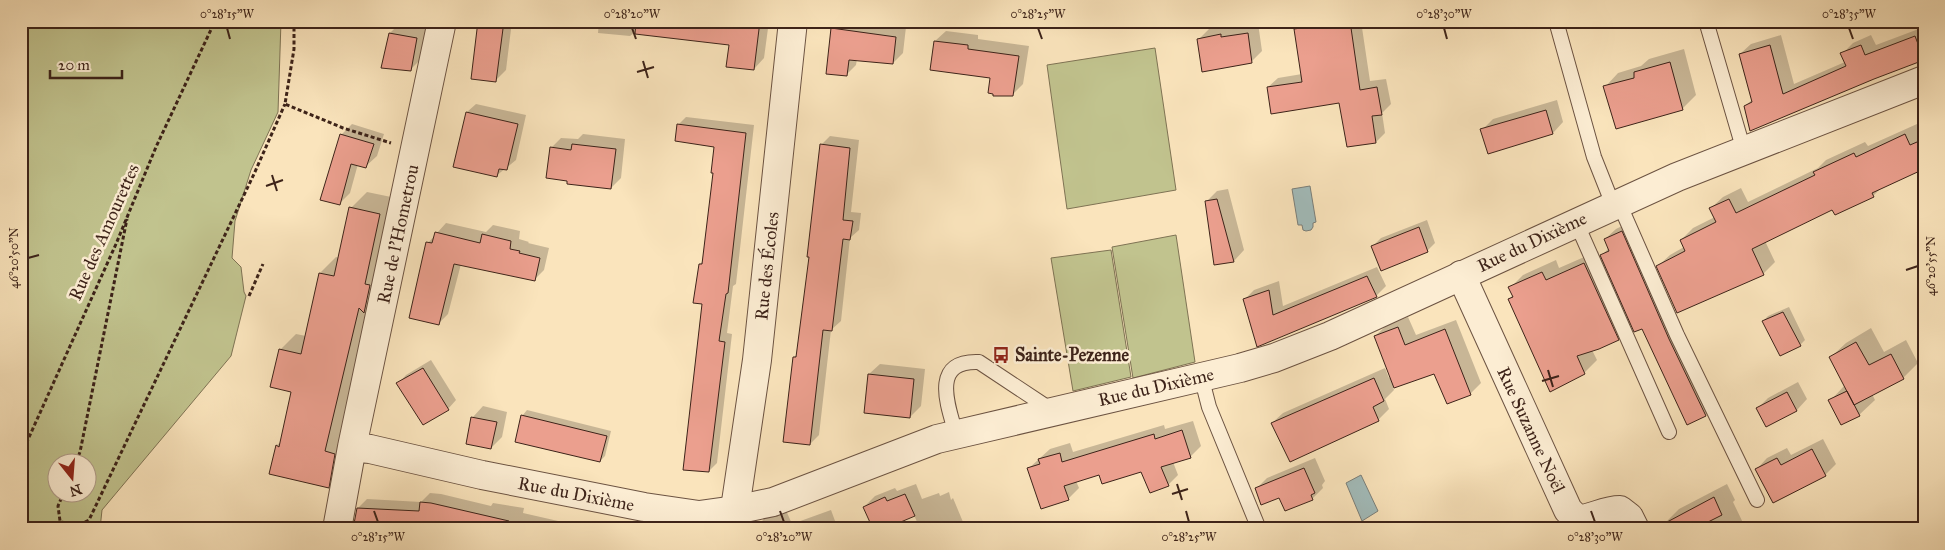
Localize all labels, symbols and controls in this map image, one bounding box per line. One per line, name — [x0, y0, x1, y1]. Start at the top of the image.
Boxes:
text: 0°28'15"W — [200, 7, 255, 21]
text: 0°28'20"W — [604, 7, 661, 21]
text: 0°28'25"W — [1010, 7, 1066, 21]
text: 0°28'30"W — [1416, 7, 1472, 21]
text: 0°28'35"W — [1822, 7, 1877, 21]
scale bar — [50, 48, 122, 80]
text: 20 m — [58, 56, 90, 74]
street label: Rue des Amourettes — [64, 160, 144, 304]
street label: Rue de l'Hometrou — [372, 162, 424, 306]
street label: Rue du Dixième — [1474, 207, 1590, 277]
street label: Rue des Écoles — [748, 210, 784, 321]
text: 46°20'50"N — [7, 227, 21, 289]
text: 46°20'55"N — [1924, 236, 1938, 296]
place label: Sainte-Pezenne — [1015, 344, 1129, 366]
bus stop icon: Sainte-Pezenne — [991, 345, 1011, 365]
street label: Rue du Dixième — [1096, 363, 1216, 411]
street label: Rue Suzanne Noël — [1492, 363, 1570, 497]
north arrow — [48, 452, 98, 502]
street label: Rue du Dixième — [516, 472, 636, 516]
text: N — [67, 480, 84, 500]
text: 0°28'15"W — [351, 530, 406, 544]
text: 0°28'20"W — [756, 530, 813, 544]
text: 0°28'25"W — [1161, 530, 1217, 544]
text: 0°28'30"W — [1567, 530, 1623, 544]

